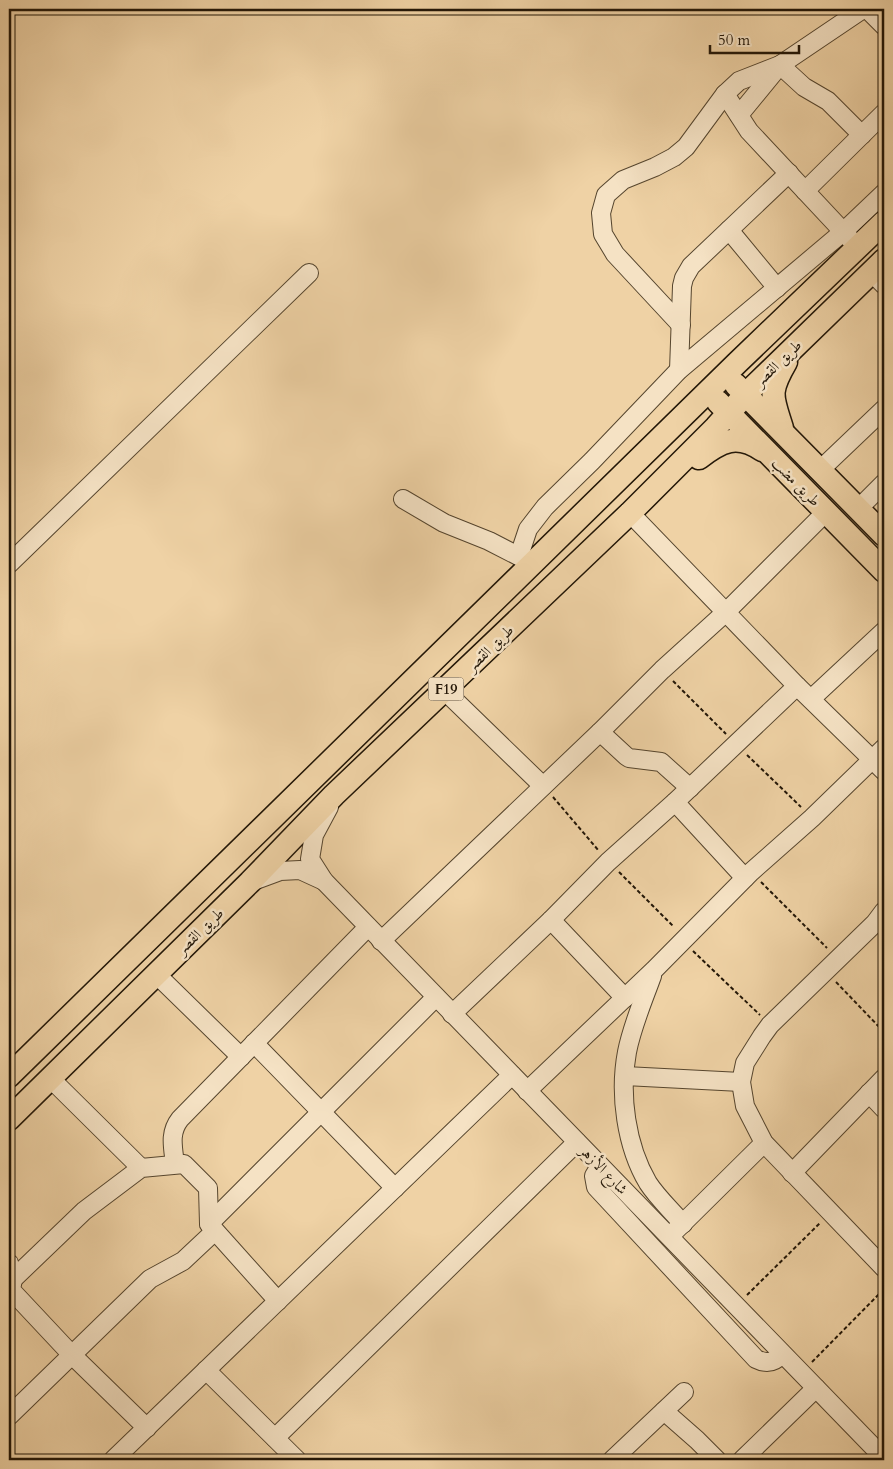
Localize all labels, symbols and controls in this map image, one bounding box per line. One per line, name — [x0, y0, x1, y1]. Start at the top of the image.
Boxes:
scale bar — [710, 22, 799, 54]
text: 50 m — [718, 30, 750, 50]
street label: طريق القصر — [748, 335, 806, 392]
street label: طريق مضب — [767, 453, 825, 511]
street label: طريق القصر — [460, 620, 518, 677]
road number: F19 — [428, 678, 464, 701]
street label: طريق القصر — [170, 903, 228, 960]
street label: شارع الأزهر — [572, 1139, 633, 1201]

